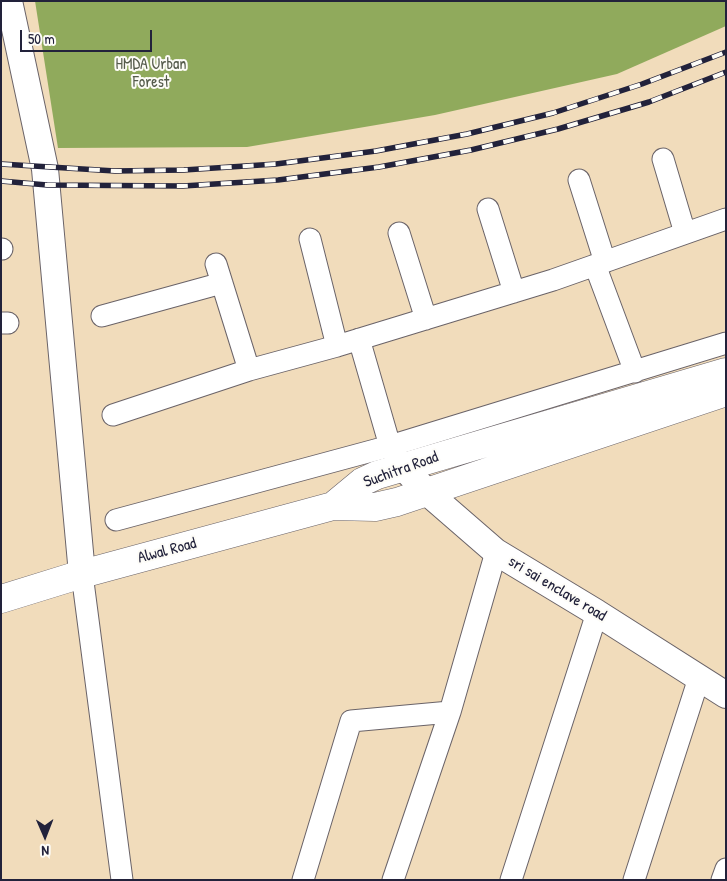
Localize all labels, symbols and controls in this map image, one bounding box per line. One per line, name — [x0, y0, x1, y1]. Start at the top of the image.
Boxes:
scale bar — [22, 20, 155, 52]
text: 50 m — [28, 28, 55, 49]
park label: HMDA Urban Forest — [115, 55, 187, 93]
street label: Suchitra Road — [361, 448, 441, 492]
street label: Alwal Road — [136, 534, 198, 568]
street label: sri sai enclave road — [504, 552, 610, 626]
north arrow — [20, 811, 70, 861]
text: N — [41, 842, 49, 861]

